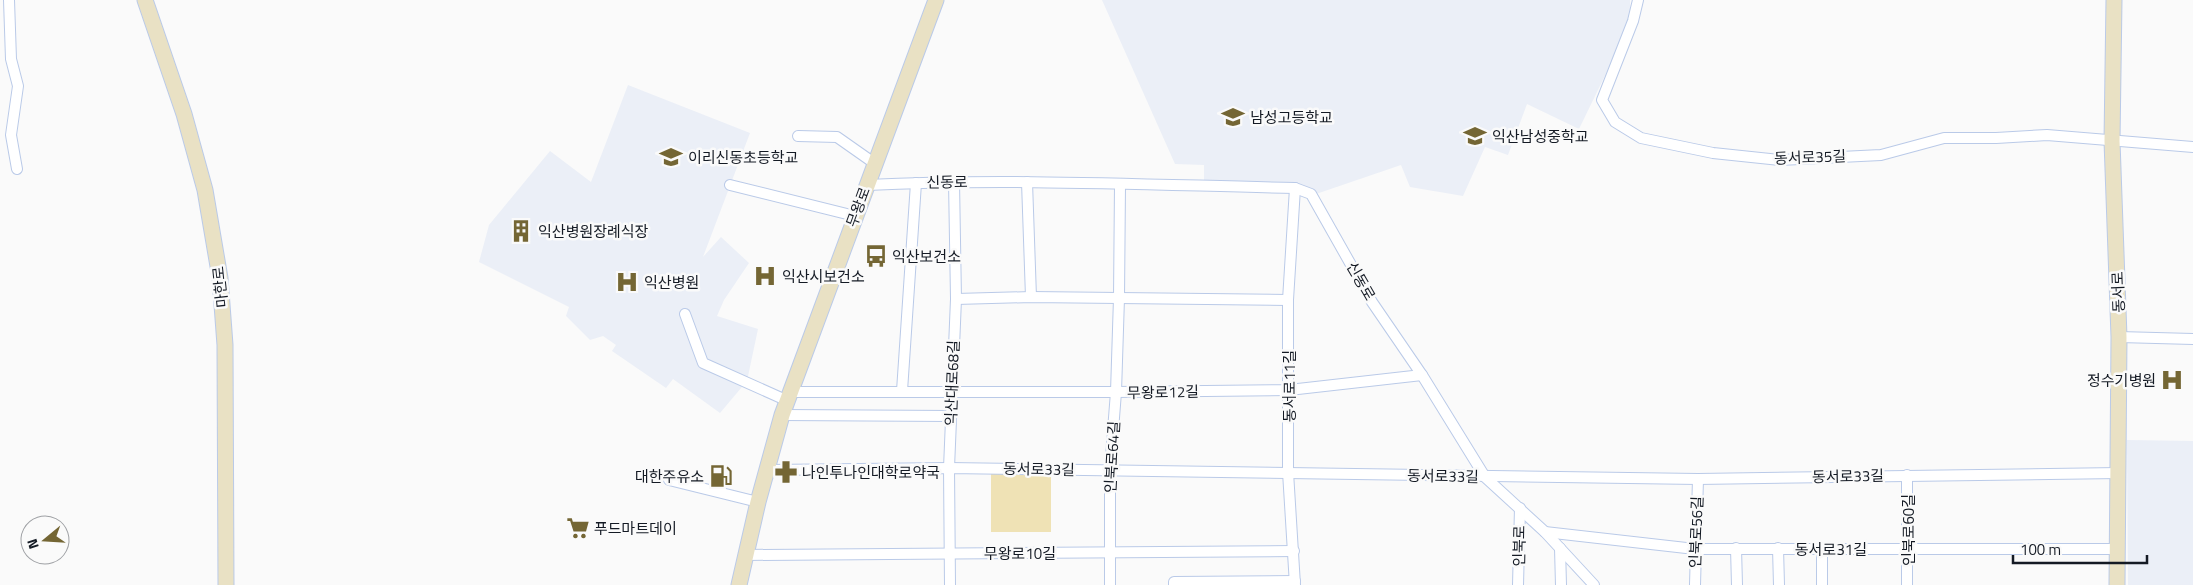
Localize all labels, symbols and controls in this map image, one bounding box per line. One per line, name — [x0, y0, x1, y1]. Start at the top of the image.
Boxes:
school or university icon: 남성고등학교 — [1220, 104, 1246, 130]
place label: 남성고등학교 — [1250, 106, 1333, 129]
school or university icon: 익산남성중학교 — [1462, 123, 1488, 149]
place label: 익산남성중학교 — [1492, 125, 1589, 148]
school or university icon: 이리신동초등학교 — [658, 144, 684, 170]
street label: 동서로35길 — [1774, 144, 1846, 170]
place label: 이리신동초등학교 — [688, 146, 798, 169]
street label: 신동로 — [926, 170, 968, 194]
street label: 무왕로 — [840, 184, 876, 230]
building icon: 익산병원장례식장 — [508, 218, 534, 244]
place label: 익산병원장례식장 — [538, 220, 649, 243]
bus stop icon: 익산보건소 — [863, 243, 889, 269]
place label: 익산보건소 — [892, 245, 961, 268]
street label: 신동로 — [1341, 257, 1381, 305]
hospital icon: 익산시보건소 — [752, 263, 778, 289]
street label: 마한로 — [206, 265, 234, 309]
place label: 익산시보건소 — [782, 265, 865, 288]
hospital icon: 익산병원 — [614, 269, 640, 295]
place label: 익산병원 — [644, 271, 699, 294]
street label: 동서로 — [2106, 271, 2130, 313]
street label: 익산대로68길 — [939, 340, 965, 426]
street label: 동서로11길 — [1278, 350, 1301, 422]
hospital icon: 정수기병원 — [2159, 367, 2185, 393]
place label: 정수기병원 — [2087, 369, 2156, 392]
street label: 무왕로12길 — [1127, 380, 1199, 404]
street label: 인북로64길 — [1099, 420, 1125, 494]
street label: 동서로33길 — [1003, 457, 1075, 481]
pharmacy icon: 나인투나인대학로약국 — [773, 459, 799, 485]
place label: 나인투나인대학로약국 — [802, 461, 940, 484]
fuel station icon: 대한주유소 — [708, 463, 734, 489]
street label: 동서로33길 — [1407, 464, 1479, 488]
street label: 동서로33길 — [1812, 464, 1884, 488]
place label: 대한주유소 — [635, 465, 704, 488]
street label: 인북로60길 — [1897, 494, 1920, 566]
street label: 인북로56길 — [1683, 496, 1709, 568]
north arrow — [20, 515, 70, 565]
supermarket icon: 푸드마트데이 — [565, 515, 591, 541]
place label: 푸드마트데이 — [594, 517, 677, 540]
street label: 인북로 — [1507, 525, 1531, 567]
scale bar — [2013, 532, 2147, 564]
text: N — [21, 536, 44, 552]
street label: 동서로31길 — [1795, 538, 1867, 561]
text: 100 m — [2020, 538, 2061, 561]
street label: 무왕로10길 — [984, 542, 1056, 565]

